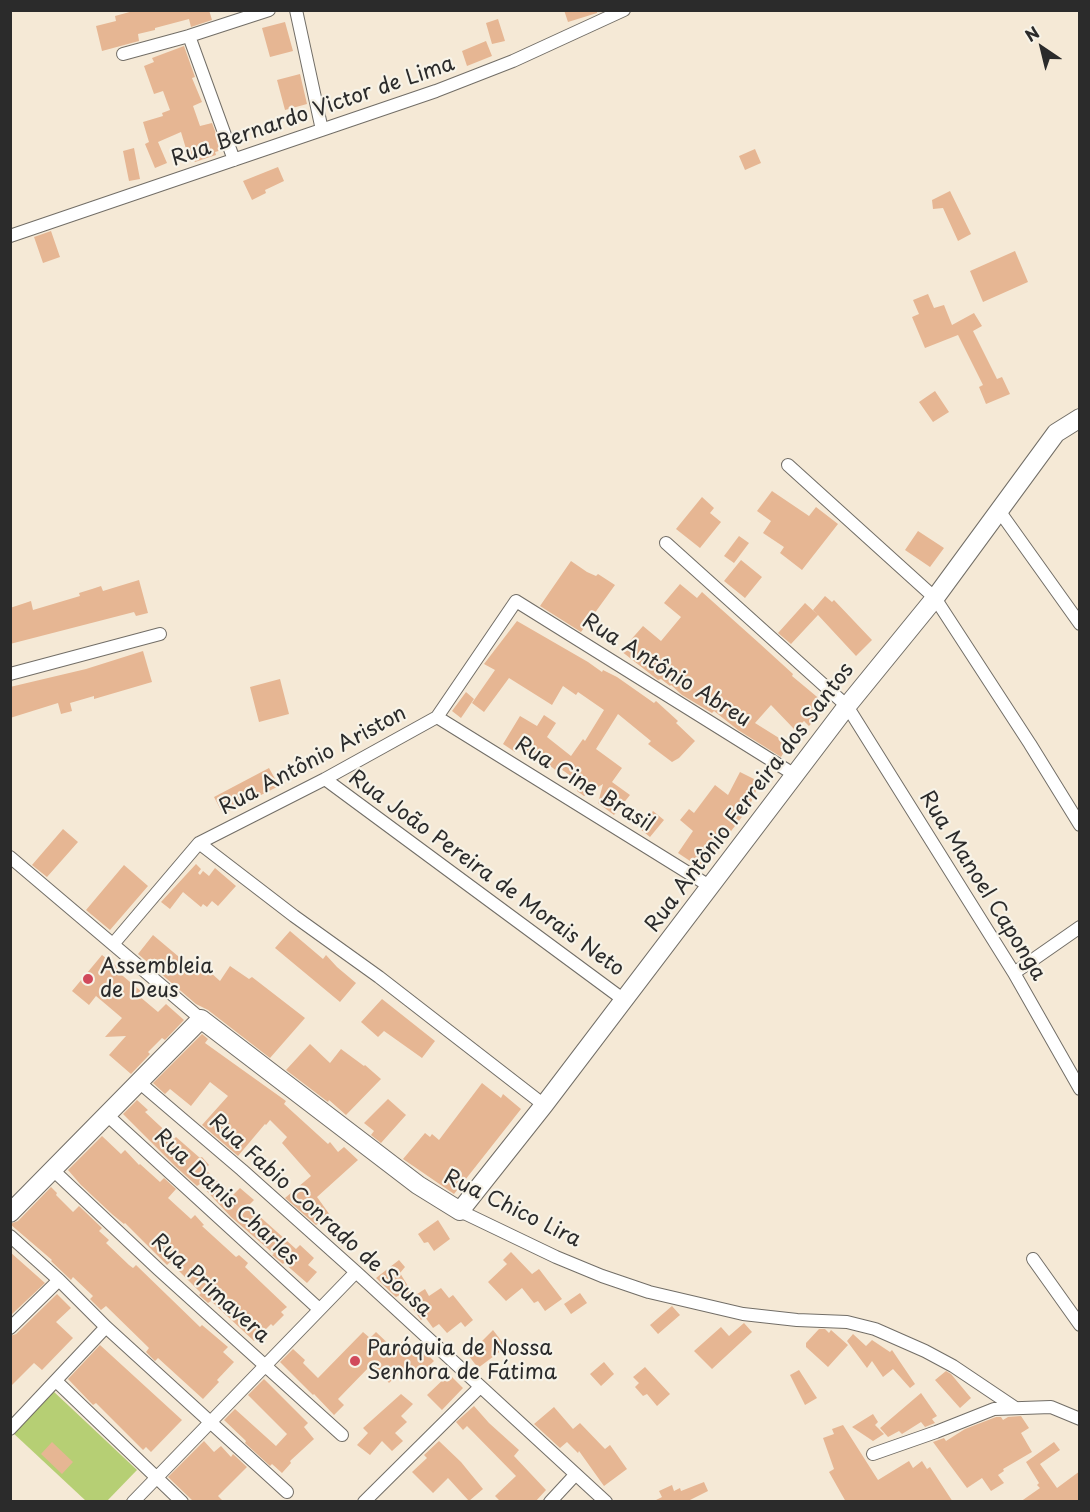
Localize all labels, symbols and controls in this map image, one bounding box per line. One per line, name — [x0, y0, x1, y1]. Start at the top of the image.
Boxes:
north arrow — [1012, 18, 1072, 78]
text: N — [1020, 20, 1044, 47]
street label: Rua Bernardo Victor de Lima — [168, 52, 458, 172]
street label: Rua Antônio Abreu — [577, 609, 755, 733]
street label: Rua Antônio Ferreira dos Santos — [641, 658, 859, 938]
street label: Rua Antônio Ariston — [215, 701, 411, 821]
street label: Rua Cine Brasil — [510, 732, 658, 838]
street label: Rua João Pereira de Morais Neto — [343, 766, 629, 982]
street label: Rua Manoel Caponga — [913, 787, 1051, 985]
place label: Assembleia de Deus — [100, 954, 213, 1004]
marker: Assembleia de Deus — [81, 972, 95, 986]
street label: Rua Fabio Conrado de Sousa — [203, 1109, 437, 1323]
street label: Rua Danis Charles — [148, 1124, 304, 1272]
street label: Rua Chico Lira — [439, 1165, 585, 1253]
street label: Rua Primavera — [146, 1229, 274, 1349]
place label: Paróquia de Nossa Senhora de Fátima — [367, 1336, 557, 1386]
marker: Paróquia de Nossa Senhora de Fátima — [348, 1354, 362, 1368]

